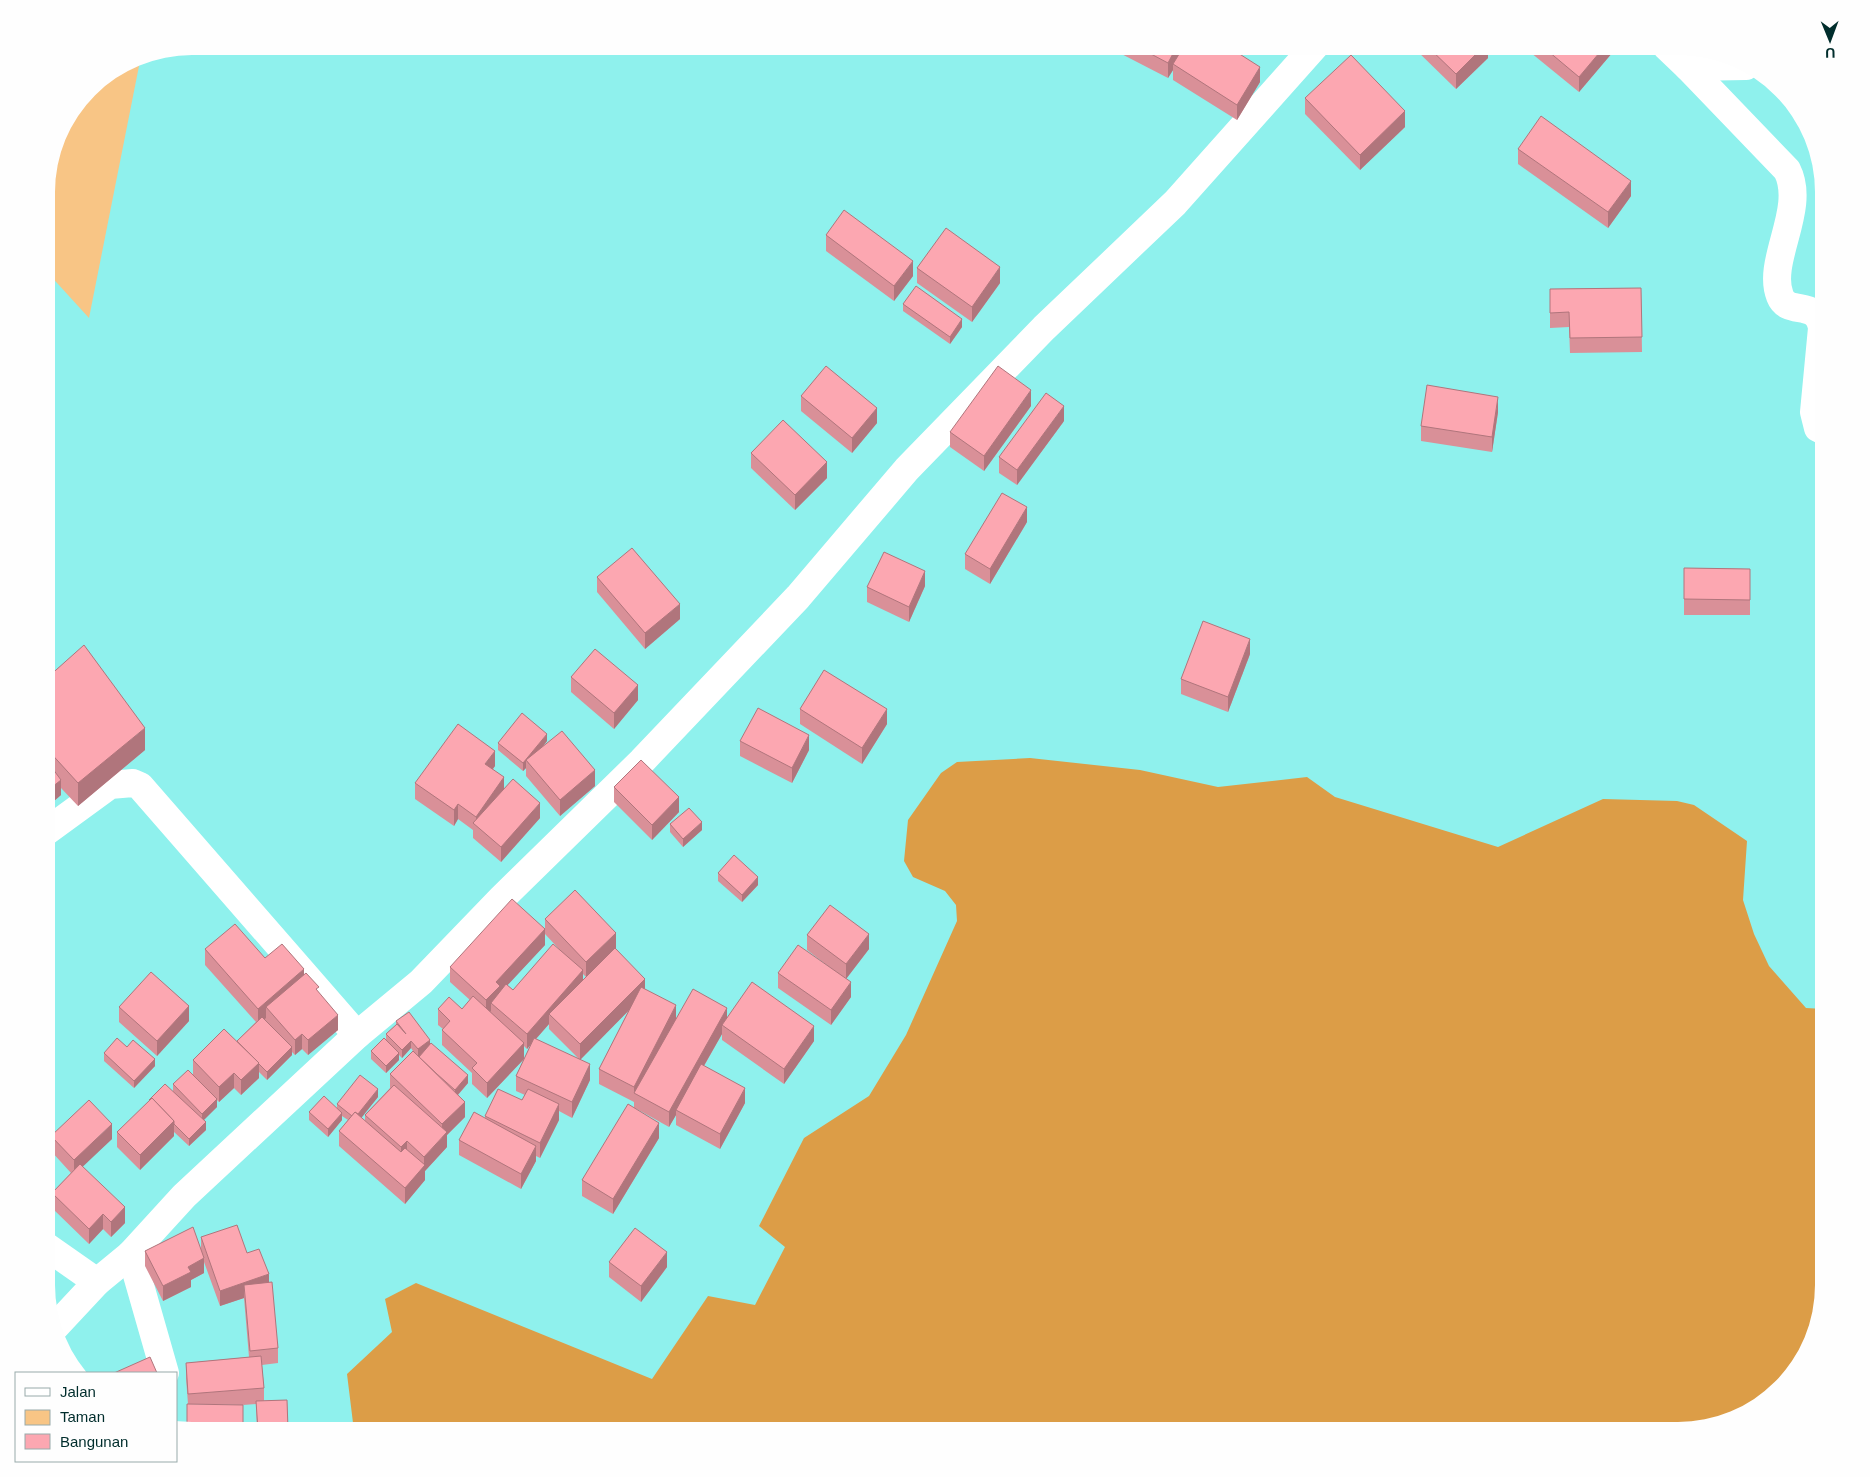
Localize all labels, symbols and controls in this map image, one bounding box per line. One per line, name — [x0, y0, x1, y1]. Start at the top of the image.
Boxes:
north arrow — [1805, 15, 1855, 65]
text: U — [1825, 45, 1835, 61]
legend — [15, 1372, 178, 1462]
text: Jalan — [60, 1383, 96, 1400]
text: Taman — [60, 1408, 105, 1425]
text: Bangunan — [60, 1433, 128, 1450]

